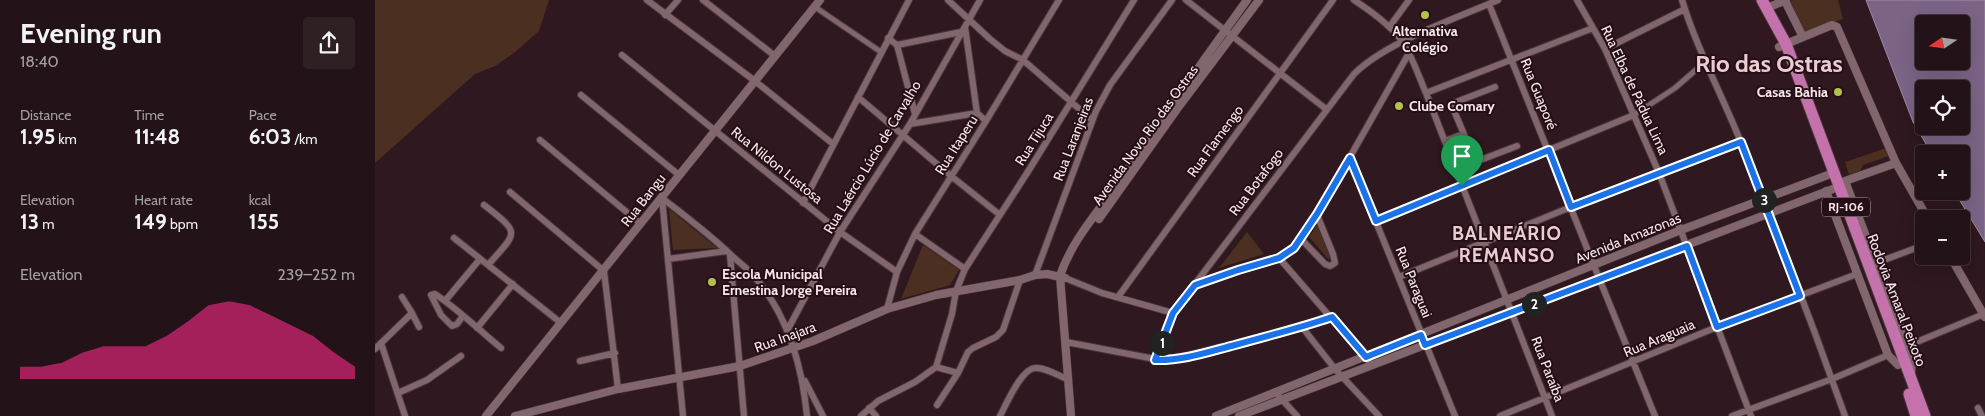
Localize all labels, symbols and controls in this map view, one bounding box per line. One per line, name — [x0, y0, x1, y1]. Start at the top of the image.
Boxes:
marker: Alternativa Colégio — [1419, 9, 1431, 21]
north arrow — [1915, 15, 1970, 70]
map controls — [1915, 15, 1970, 265]
text: Evening run — [20, 16, 162, 50]
button: share — [303, 17, 355, 69]
place label: Alternativa Colégio — [1392, 22, 1458, 56]
street label: Rua Elba de Pádua Lima — [1597, 22, 1673, 158]
district label: Rio das Ostras — [1695, 49, 1843, 78]
text: 18:40 — [20, 52, 59, 71]
street label: Rua Guaporé — [1516, 56, 1562, 132]
street label: Avenida Novo Rio das Ostras — [1088, 61, 1202, 209]
street label: Rua Laércio Lúcio de Carvalho — [819, 77, 925, 237]
button: locate — [1915, 80, 1970, 135]
place label: Casas Bahia — [1757, 83, 1828, 101]
marker: Casas Bahia — [1832, 86, 1844, 98]
street label: Rua Laranjeiras — [1049, 94, 1097, 183]
place label: Clube Comary — [1409, 97, 1495, 115]
marker: Clube Comary — [1393, 100, 1405, 112]
street label: Rua Flamengo — [1183, 101, 1247, 181]
text: Distance — [20, 106, 72, 124]
text: Time — [134, 106, 164, 124]
text: Pace — [249, 106, 277, 124]
street label: Rua Tijuca — [1011, 109, 1057, 169]
street label: Rua Itaperu — [931, 112, 981, 178]
street label: Rua Nildon Lustosa — [728, 123, 827, 208]
text: 1.95 — [20, 124, 55, 149]
text: 11:48 — [134, 124, 180, 149]
text: 6:03 — [249, 124, 291, 149]
text: km — [55, 130, 77, 148]
text: /km — [291, 130, 318, 148]
pin — [1441, 135, 1483, 186]
icon: arrive — [1448, 142, 1476, 170]
street label: Rua Botafogo — [1225, 145, 1287, 219]
button: + — [1915, 145, 1970, 200]
street label: Rua Bangu — [617, 170, 669, 230]
pin: 3 — [1751, 188, 1777, 212]
text: Elevation — [20, 191, 75, 209]
text: Heart rate — [134, 191, 193, 209]
text: kcal — [249, 191, 271, 209]
text: 3 — [1761, 191, 1768, 209]
road number: RJ-106 — [1822, 198, 1870, 216]
street label: Avenida Amazonas — [1572, 208, 1684, 267]
text: 13 — [20, 209, 39, 234]
text: 149 — [134, 209, 167, 234]
text: 155 — [249, 209, 279, 234]
button: − — [1915, 210, 1970, 265]
text: m — [39, 215, 55, 233]
text: bpm — [167, 215, 198, 233]
district label: BALNEÁRIO REMANSO — [1452, 221, 1562, 267]
street label: Rodovia Amaral Peixoto — [1863, 231, 1931, 369]
street label: Rua Paraguai — [1392, 244, 1436, 320]
text: Elevation — [20, 265, 83, 284]
text: 239–252 m — [277, 265, 355, 284]
place label: Escola Municipal Ernestina Jorge Pereira — [722, 265, 857, 299]
marker: Escola Municipal Ernestina Jorge Pereira — [706, 276, 718, 288]
pin: 2 — [1521, 292, 1547, 316]
text: 2 — [1531, 295, 1538, 313]
street label: Rua Araguaia — [1621, 315, 1698, 361]
street label: Rua Inajara — [752, 317, 819, 356]
pin: 1 — [1149, 330, 1175, 356]
text: 1 — [1160, 334, 1165, 352]
street label: Rua Paraíba — [1527, 334, 1569, 404]

